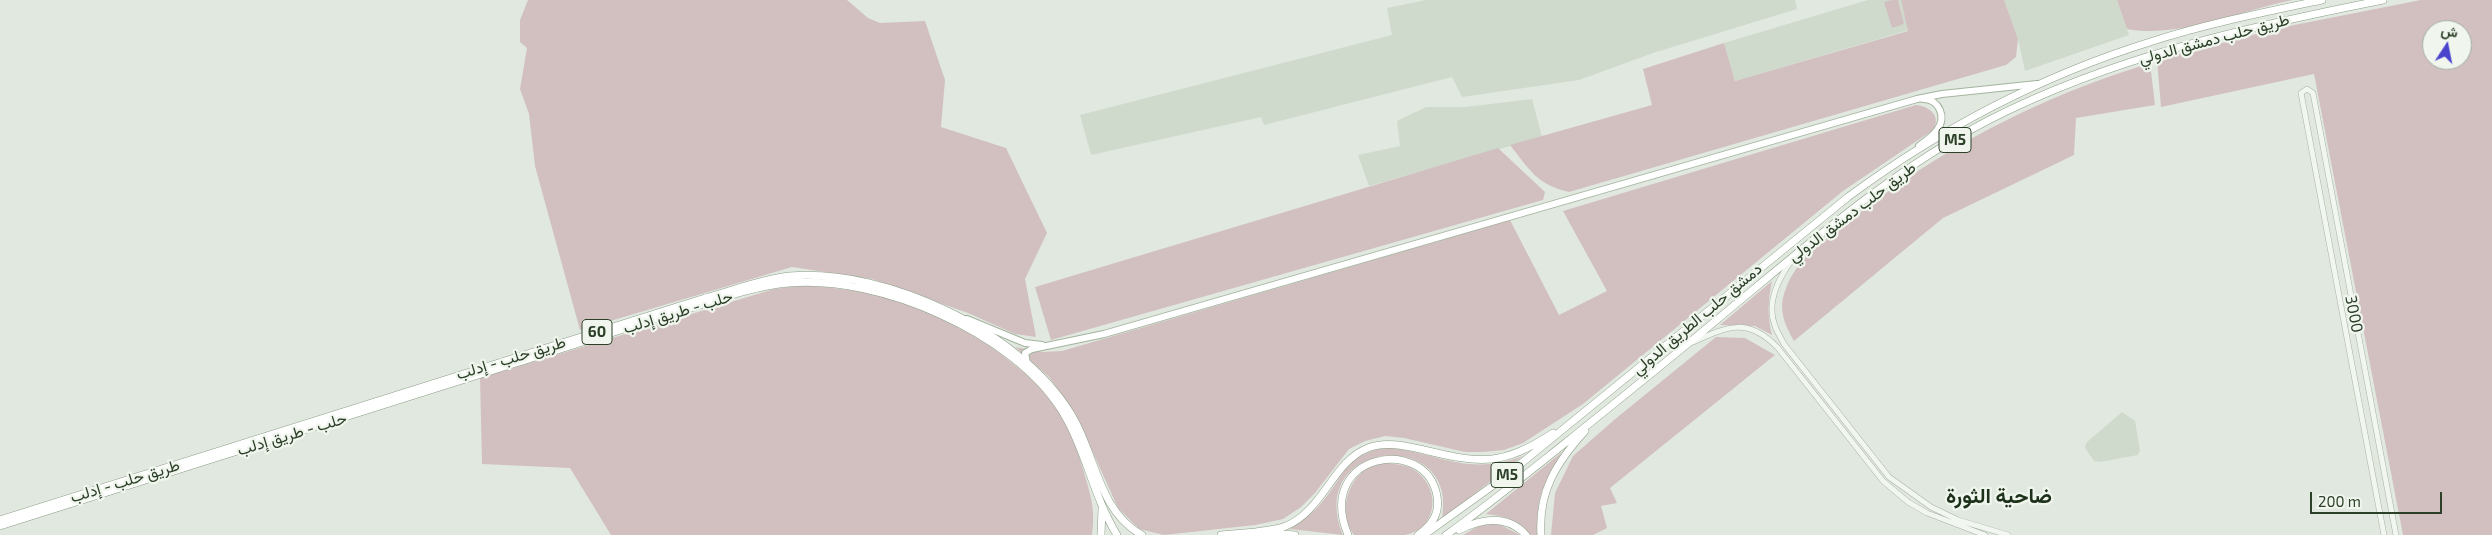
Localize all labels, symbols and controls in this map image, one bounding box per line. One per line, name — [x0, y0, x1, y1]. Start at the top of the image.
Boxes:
street label: طريق حلب دمشق الدولي — [2137, 10, 2291, 68]
north arrow — [2422, 20, 2472, 70]
text: ش — [2440, 21, 2460, 41]
road number: M5 — [1939, 128, 1971, 152]
street label: طريق حلب دمشق الدولي — [1784, 158, 1920, 266]
street label: دمشق حلب الطريق الدولي — [1628, 259, 1766, 379]
street label: حلب - طريق إدلب — [621, 286, 735, 338]
street label: 3000 — [2341, 294, 2367, 334]
road number: 60 — [582, 320, 612, 344]
street label: طريق حلب - إدلب — [454, 332, 568, 384]
street label: حلب - طريق إدلب — [235, 408, 349, 460]
street label: طريق حلب - إدلب — [68, 455, 182, 507]
road number: M5 — [1491, 462, 1523, 488]
scale bar — [2312, 482, 2444, 514]
district label: ضاحية الثورة — [1946, 483, 2052, 509]
text: 200 m — [2318, 492, 2361, 510]

